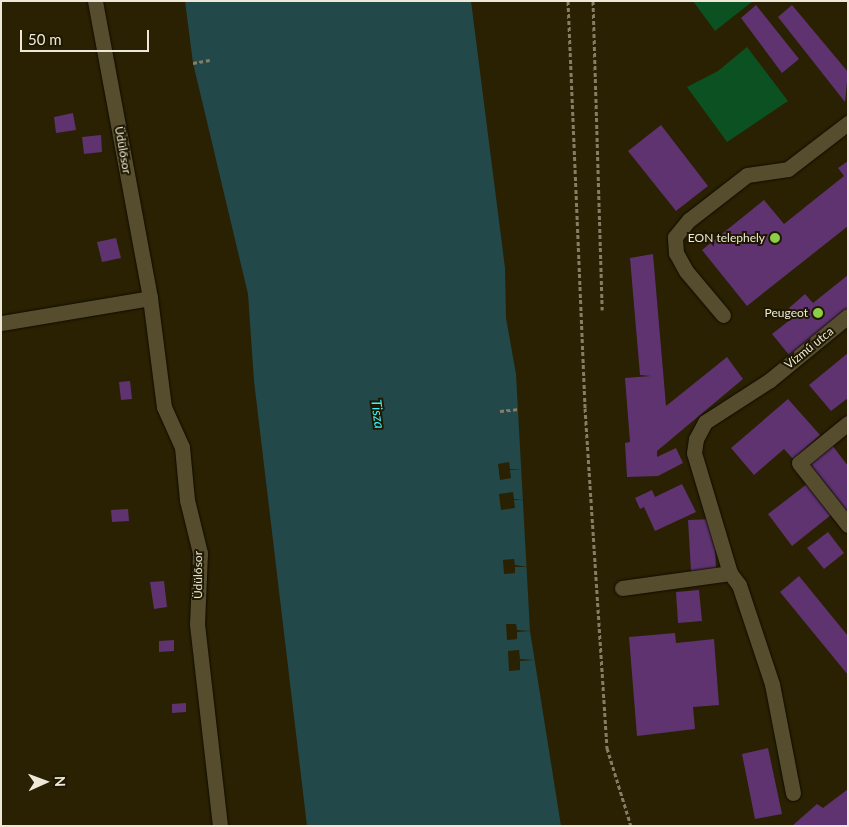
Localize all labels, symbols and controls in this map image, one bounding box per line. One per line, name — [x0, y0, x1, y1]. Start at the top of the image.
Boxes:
scale bar — [22, 20, 151, 52]
text: 50 m — [28, 30, 62, 48]
street label: Üdülősor — [112, 125, 134, 175]
place label: EON telephely — [688, 231, 765, 245]
marker: EON telephely — [769, 232, 781, 244]
place label: Peugeot — [765, 306, 808, 320]
marker: Peugeot — [812, 307, 824, 319]
street label: Vízmű utca — [782, 324, 836, 372]
water label: Tisza — [368, 398, 388, 430]
street label: Üdülősor — [191, 551, 205, 599]
north arrow — [20, 757, 70, 807]
text: N — [52, 776, 69, 787]

